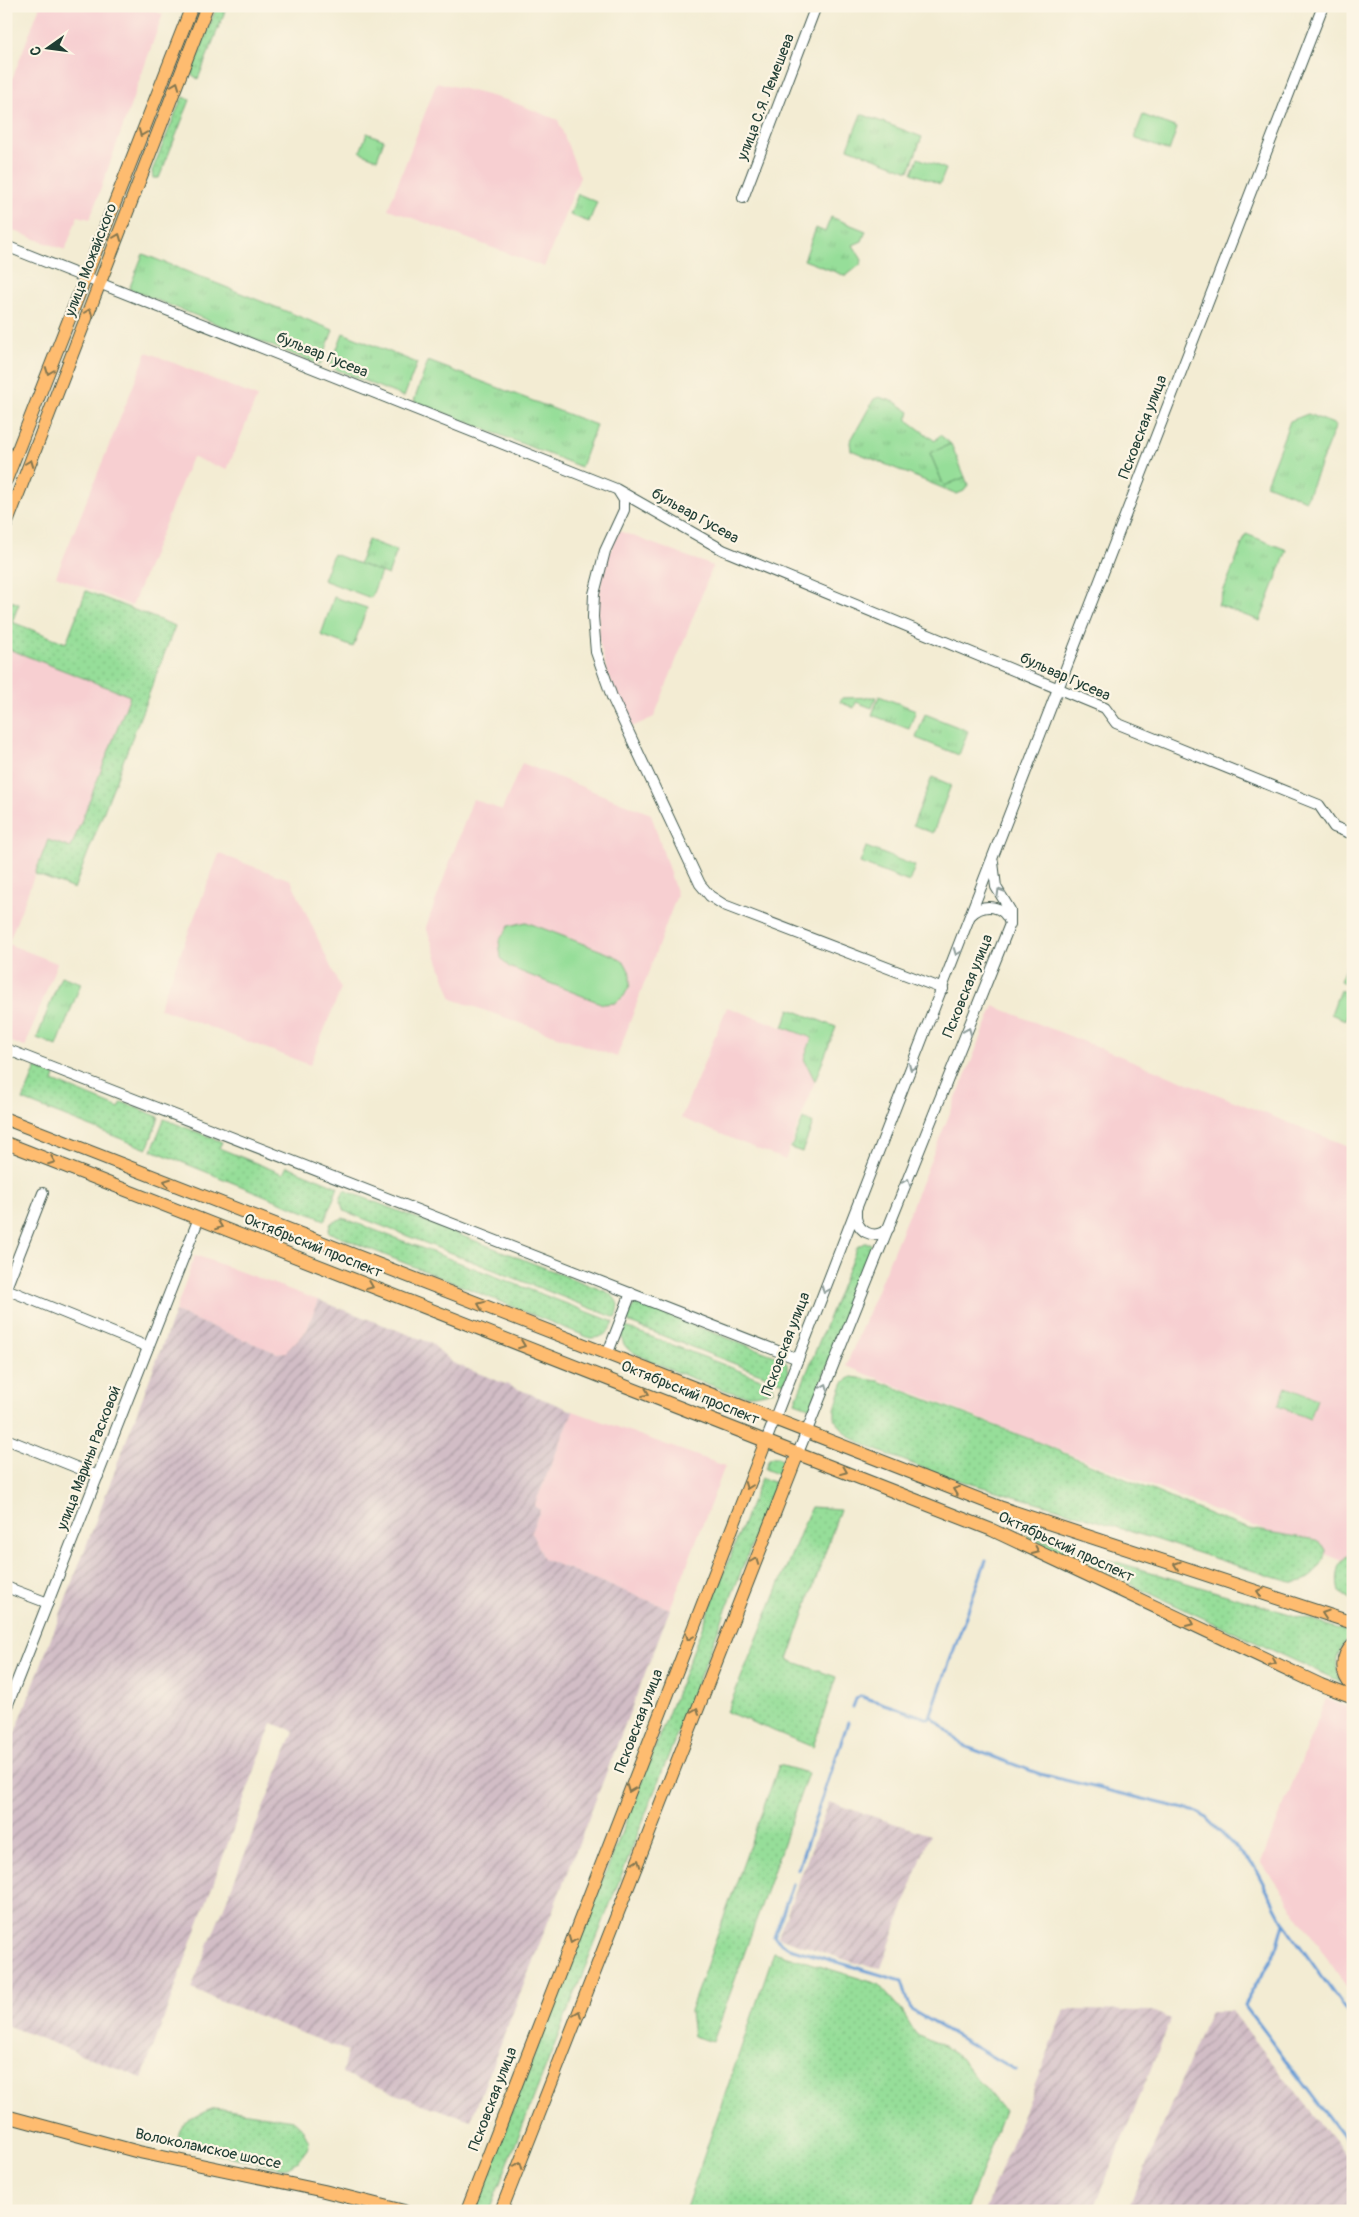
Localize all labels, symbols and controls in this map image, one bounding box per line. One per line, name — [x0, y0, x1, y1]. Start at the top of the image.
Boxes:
north arrow — [22, 22, 72, 72]
street label: улица С.Я. Лемешева — [733, 31, 799, 164]
text: С — [26, 44, 45, 57]
one-way arrow — [170, 81, 180, 90]
one-way arrow — [138, 128, 148, 137]
street label: улица Можайского — [60, 201, 121, 320]
one-way arrow — [112, 233, 122, 242]
one-way arrow — [83, 308, 93, 317]
street label: бульвар Гусева — [273, 328, 371, 382]
one-way arrow — [44, 367, 54, 375]
street label: Псковская улица — [1114, 372, 1172, 482]
one-way arrow — [24, 459, 34, 468]
street label: бульвар Гусева — [648, 484, 742, 548]
street label: бульвар Гусева — [1017, 648, 1113, 706]
one-way arrow — [996, 889, 1006, 898]
street label: Псковская улица — [939, 932, 997, 1040]
one-way arrow — [953, 947, 963, 955]
one-way arrow — [961, 1027, 972, 1036]
one-way arrow — [908, 1062, 918, 1070]
one-way arrow — [47, 1155, 55, 1165]
one-way arrow — [163, 1178, 171, 1188]
one-way arrow — [902, 1178, 912, 1186]
street label: Октябрьский проспект — [241, 1210, 385, 1283]
one-way arrow — [215, 1220, 223, 1230]
one-way arrow — [366, 1280, 374, 1290]
one-way arrow — [821, 1285, 831, 1293]
street label: Псковская улица — [757, 1289, 815, 1399]
one-way arrow — [477, 1301, 486, 1311]
one-way arrow — [517, 1339, 525, 1349]
street label: Октябрьский проспект — [618, 1357, 762, 1430]
street label: улица Марины Расковой — [52, 1383, 125, 1534]
one-way arrow — [819, 1383, 829, 1392]
one-way arrow — [641, 1387, 649, 1397]
one-way arrow — [839, 1465, 847, 1475]
one-way arrow — [743, 1481, 754, 1490]
one-way arrow — [952, 1486, 961, 1496]
street label: Октябрьский проспект — [995, 1507, 1137, 1587]
one-way arrow — [1031, 1545, 1040, 1555]
one-way arrow — [749, 1557, 760, 1566]
one-way arrow — [1173, 1561, 1181, 1571]
one-way arrow — [1256, 1588, 1264, 1598]
one-way arrow — [1321, 1610, 1329, 1620]
one-way arrow — [1185, 1617, 1194, 1628]
one-way arrow — [685, 1633, 695, 1641]
one-way arrow — [1268, 1656, 1277, 1667]
street label: Псковская улица — [610, 1666, 668, 1776]
one-way arrow — [690, 1707, 701, 1716]
one-way arrow — [626, 1784, 636, 1793]
one-way arrow — [631, 1859, 641, 1867]
one-way arrow — [567, 1936, 577, 1944]
one-way arrow — [572, 2010, 582, 2019]
street label: Псковская улица — [464, 2044, 522, 2154]
street label: Волоколамское шоссе — [133, 2124, 283, 2174]
one-way arrow — [513, 2161, 523, 2170]

